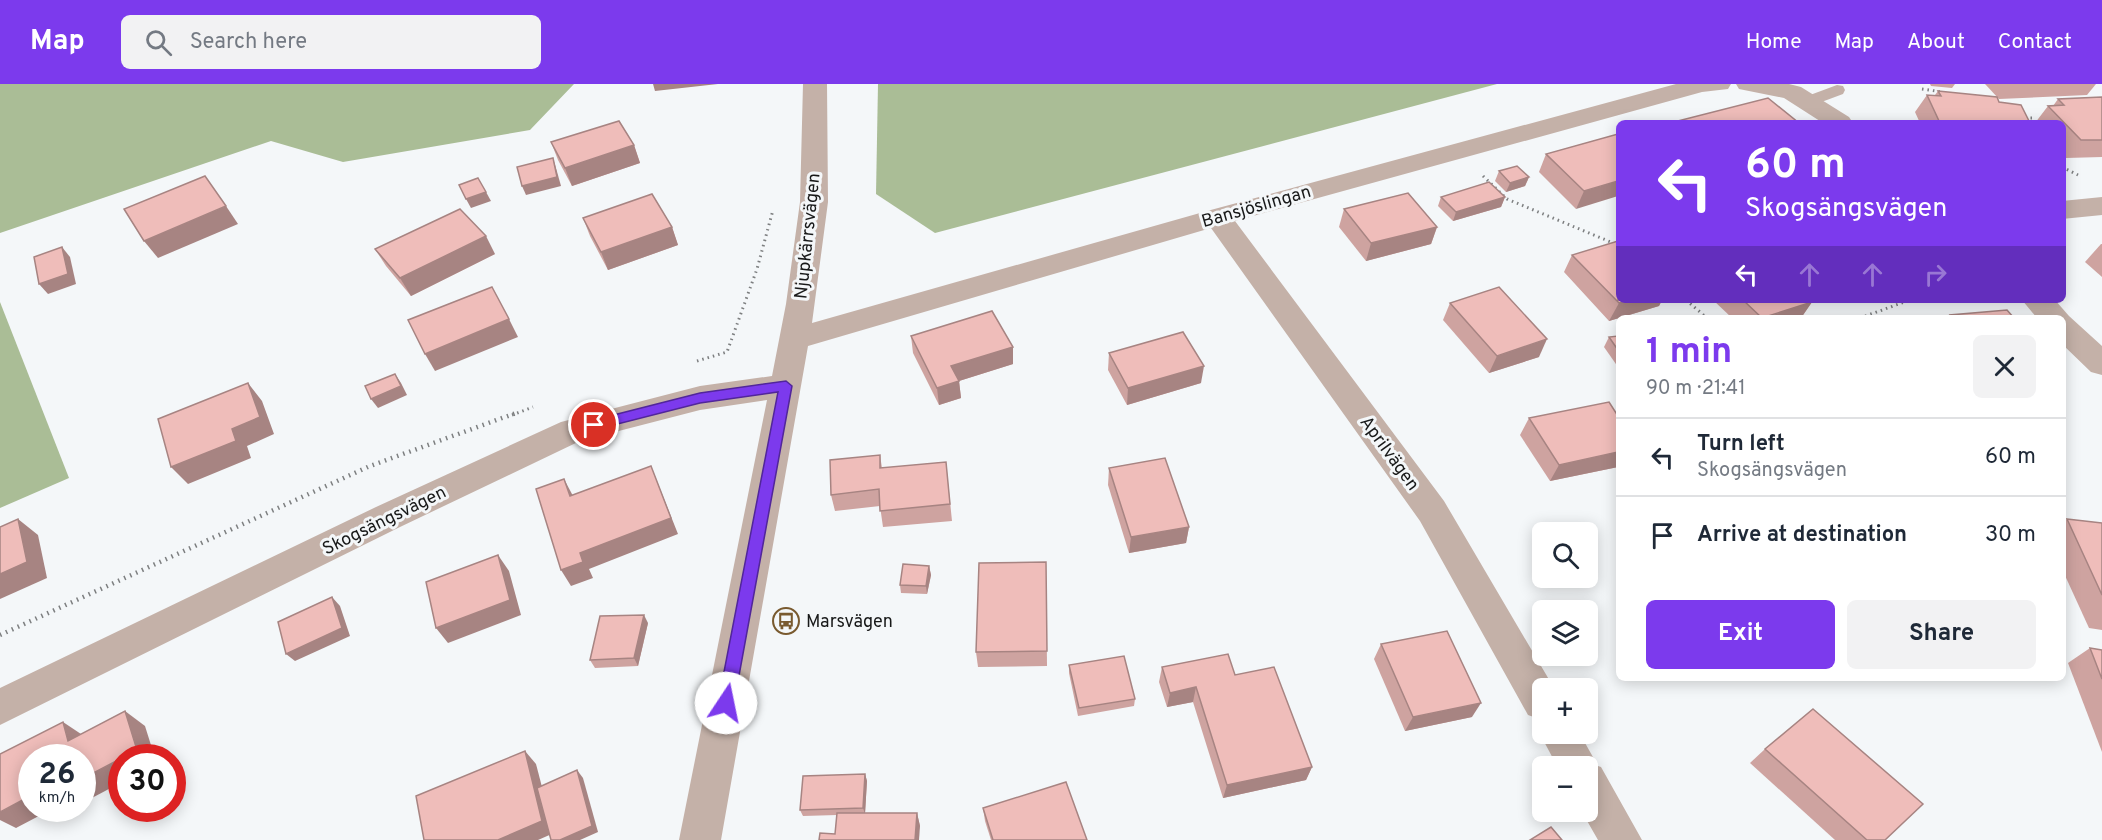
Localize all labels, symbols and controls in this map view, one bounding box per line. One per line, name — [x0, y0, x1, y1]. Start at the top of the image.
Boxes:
search box — [121, 15, 541, 69]
text: Map — [30, 24, 85, 60]
icon: search — [142, 26, 175, 59]
text: Search here — [190, 29, 307, 56]
text: Home — [1746, 29, 1802, 56]
text: Map — [1835, 29, 1874, 56]
text: About — [1907, 29, 1965, 56]
text: Contact — [1998, 29, 2072, 56]
text: 60 m — [1745, 140, 1846, 193]
icon: left — [1646, 144, 1724, 222]
street label: Njupkärrsvägen — [790, 172, 827, 300]
street label: Bansjöslingan — [1199, 181, 1314, 234]
text: Skogsängsvägen — [1745, 192, 1948, 226]
icon: left — [1730, 258, 1763, 291]
icon: ahead — [1793, 258, 1826, 291]
icon: ahead — [1856, 258, 1889, 291]
icon: right — [1919, 258, 1952, 291]
text: 1 min — [1646, 330, 1732, 376]
button: close — [1973, 335, 2036, 398]
text: 90 m · 21:41 — [1646, 376, 1746, 402]
pin — [568, 399, 619, 450]
icon: arrive — [577, 408, 610, 441]
street label: Aprilvägen — [1354, 412, 1424, 496]
text: Turn left — [1697, 431, 1785, 458]
icon: left — [1646, 441, 1679, 474]
text: 60 m — [1985, 444, 2036, 471]
text: Skogsängsvägen — [1697, 458, 1847, 484]
street label: Skogsängsvägen — [319, 481, 450, 561]
icon: arrive — [1646, 519, 1679, 552]
map controls — [1532, 522, 1598, 822]
button: search — [1532, 522, 1598, 588]
text: Arrive at destination — [1697, 522, 1907, 549]
text: 30 m — [1985, 522, 2036, 549]
button: layers — [1532, 600, 1598, 666]
button: Exit — [1646, 600, 1835, 669]
button: Share — [1847, 600, 2036, 669]
bus stop icon: Marsvägen — [771, 606, 801, 636]
place label: Marsvägen — [806, 611, 893, 634]
position arrow — [694, 671, 758, 735]
button: + — [1532, 678, 1598, 744]
speed limit sign: 30 — [108, 744, 186, 822]
button: − — [1532, 756, 1598, 822]
text: 26 — [39, 757, 75, 794]
text: km/h — [39, 789, 75, 808]

